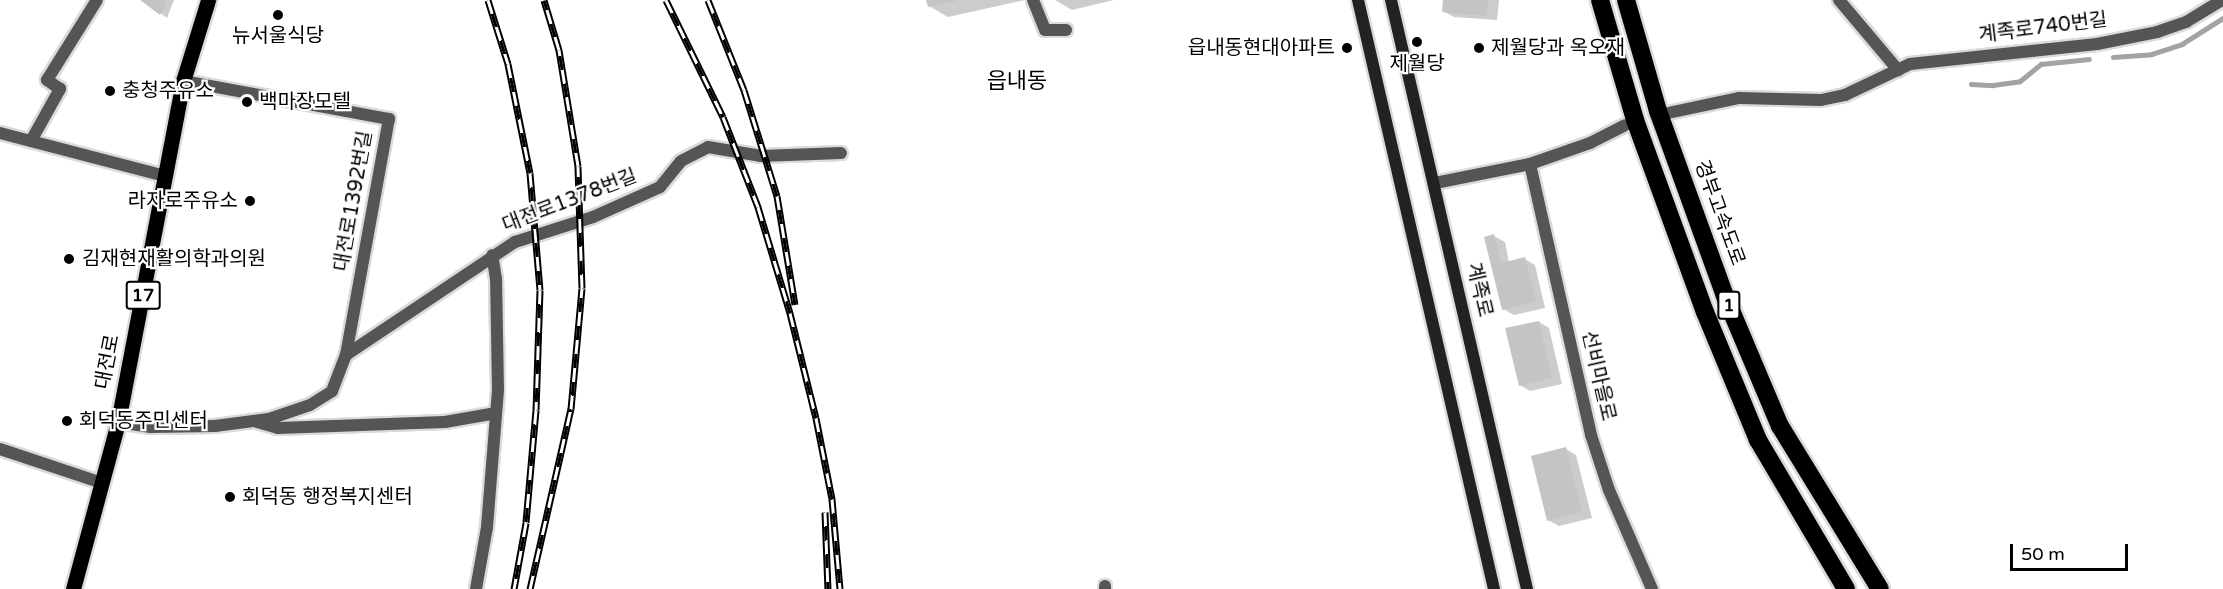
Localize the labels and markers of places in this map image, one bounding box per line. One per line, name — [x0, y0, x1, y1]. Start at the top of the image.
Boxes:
marker: 뉴서울식당 — [271, 8, 285, 22]
place label: 뉴서울식당 — [232, 24, 324, 48]
marker: 제월당 — [1410, 35, 1424, 49]
place label: 읍내동현대아파트 — [1188, 36, 1335, 60]
place label: 제월당과 옥오재 — [1491, 36, 1625, 60]
marker: 읍내동현대아파트 — [1340, 41, 1354, 55]
marker: 제월당과 옥오재 — [1472, 41, 1486, 55]
place label: 제월당 — [1389, 52, 1445, 76]
place label: 충청주유소 — [122, 79, 214, 103]
marker: 충청주유소 — [103, 84, 117, 98]
place label: 백마장모텔 — [259, 90, 351, 114]
marker: 백마장모텔 — [240, 95, 254, 109]
place label: 라자로주유소 — [128, 189, 238, 213]
marker: 라자로주유소 — [243, 194, 257, 208]
place label: 김재현재활의학과의원 — [82, 247, 266, 271]
marker: 김재현재활의학과의원 — [60, 250, 78, 268]
place label: 회덕동주민센터 — [79, 409, 208, 433]
marker: 회덕동주민센터 — [60, 414, 74, 428]
place label: 회덕동 행정복지센터 — [242, 485, 413, 509]
marker: 회덕동 행정복지센터 — [223, 490, 237, 504]

